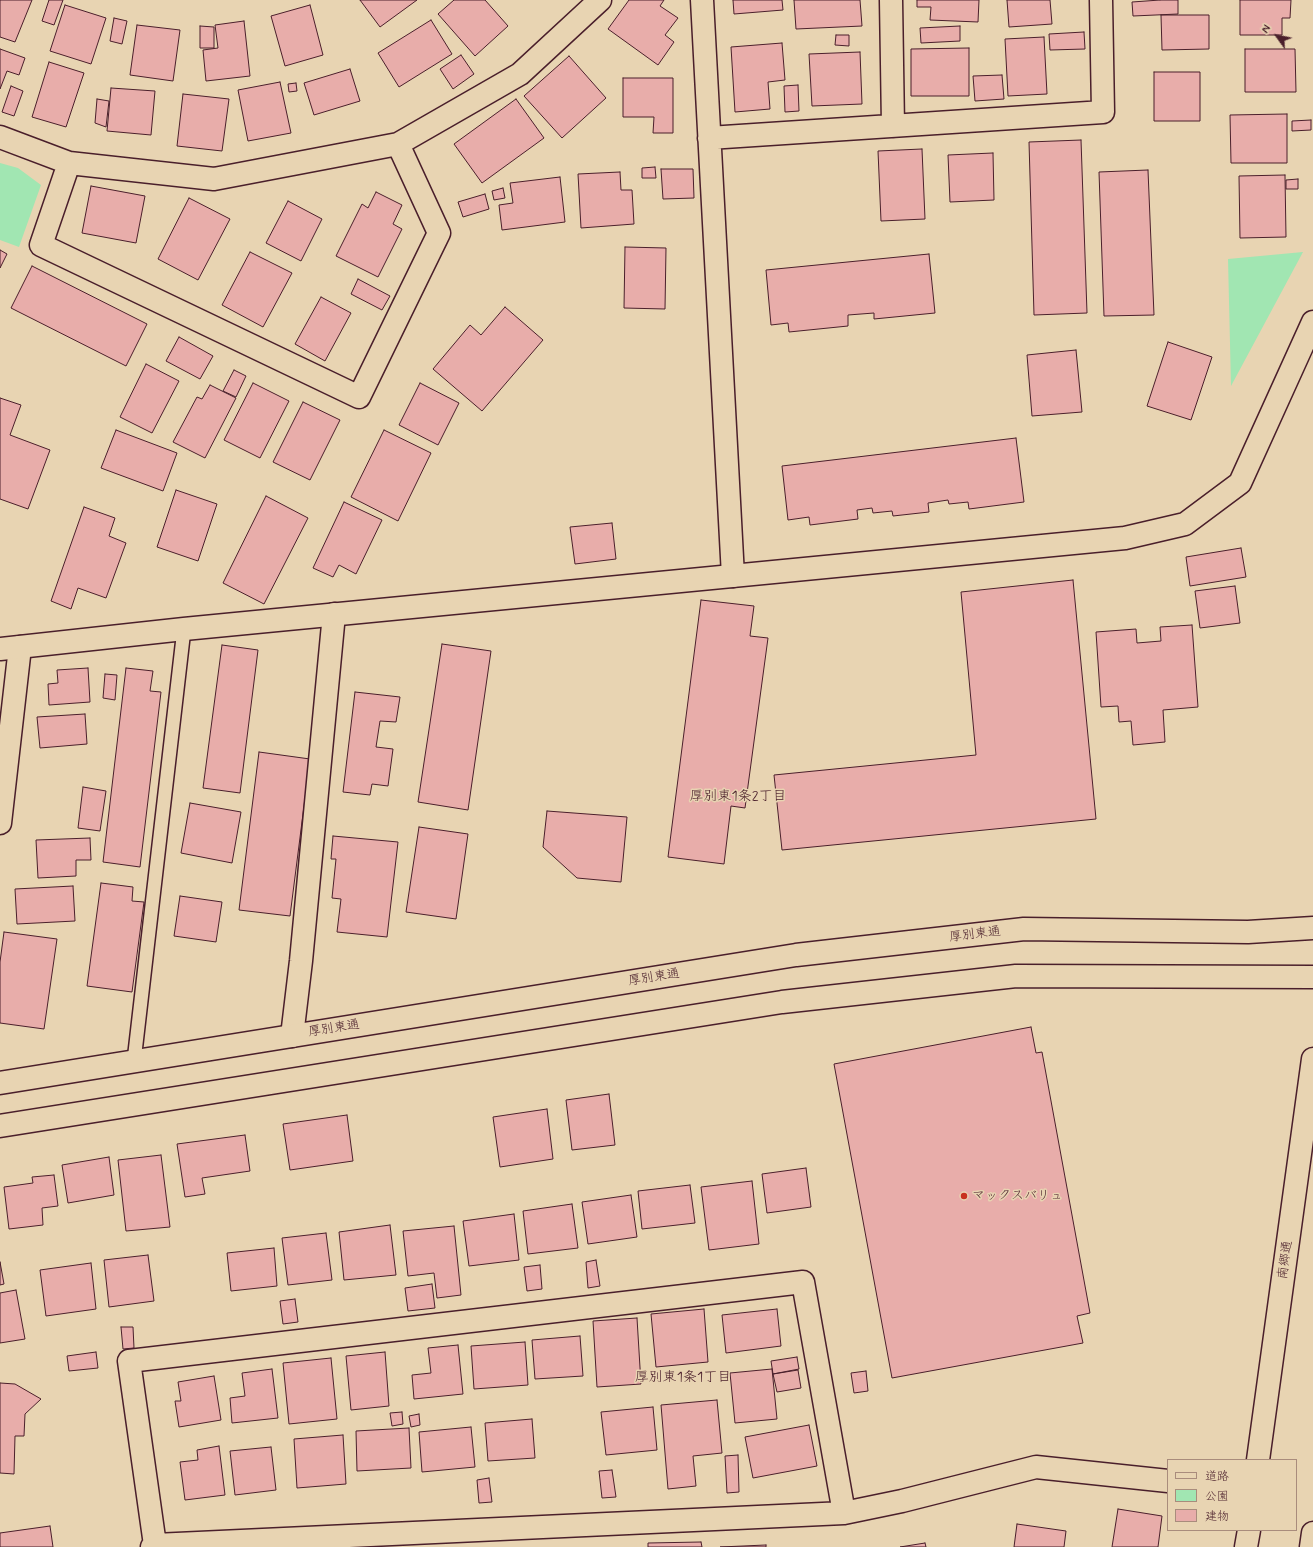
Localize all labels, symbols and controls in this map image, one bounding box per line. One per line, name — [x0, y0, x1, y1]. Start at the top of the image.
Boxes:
north arrow — [1257, 16, 1297, 56]
text: N — [1259, 23, 1275, 36]
district label: 厚別東1条2丁目 — [689, 789, 787, 805]
street label: 厚別東通 — [948, 924, 1002, 946]
street label: 厚別東通 — [627, 966, 681, 990]
street label: 厚別東通 — [307, 1017, 361, 1041]
place label: マックスバリュ — [972, 1188, 1063, 1204]
marker: マックスバリュ — [959, 1191, 969, 1201]
street label: 南郷通 — [1276, 1240, 1296, 1280]
district label: 厚別東1条1丁目 — [635, 1370, 731, 1386]
legend — [1167, 1459, 1297, 1531]
text: 道路 — [1205, 1469, 1229, 1485]
text: 公園 — [1205, 1489, 1229, 1505]
text: 建物 — [1205, 1509, 1229, 1525]

